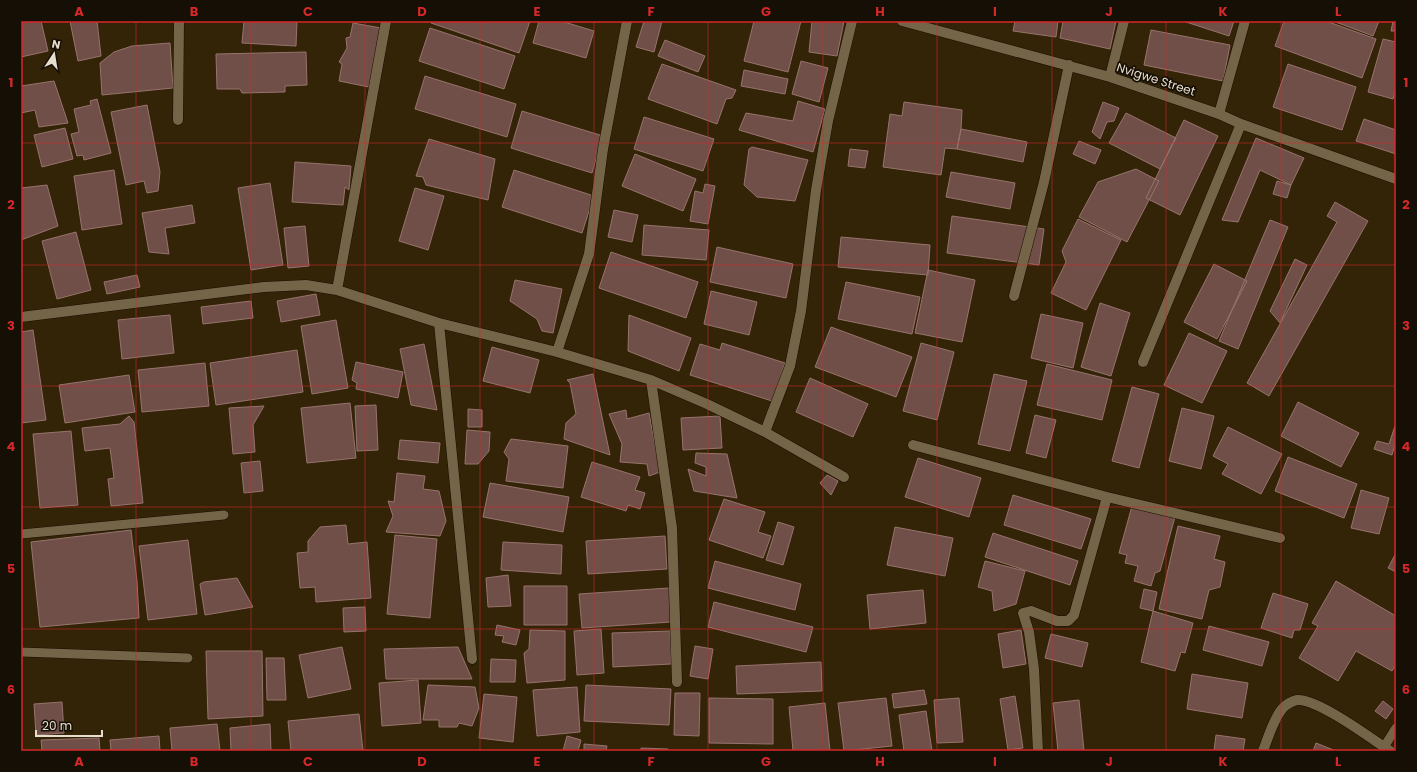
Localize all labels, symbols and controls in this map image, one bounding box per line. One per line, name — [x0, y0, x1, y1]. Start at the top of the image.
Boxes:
text: A — [74, 2, 84, 21]
text: B — [190, 2, 199, 21]
text: C — [303, 2, 313, 21]
text: D — [417, 2, 427, 21]
text: E — [533, 2, 541, 21]
text: F — [647, 2, 655, 21]
text: G — [761, 2, 771, 21]
text: H — [875, 2, 885, 21]
text: I — [993, 2, 997, 21]
text: J — [1105, 2, 1113, 21]
text: K — [1218, 2, 1228, 21]
text: L — [1335, 2, 1341, 21]
north arrow — [34, 34, 74, 74]
text: N — [50, 36, 62, 53]
street label: Nvigwe Street — [1114, 58, 1198, 100]
text: 1 — [9, 73, 13, 92]
text: 1 — [1404, 73, 1408, 92]
text: 2 — [7, 195, 15, 214]
text: 2 — [1402, 195, 1410, 214]
text: 3 — [7, 316, 15, 335]
text: 3 — [1402, 316, 1410, 335]
text: 4 — [7, 437, 16, 456]
text: 4 — [1402, 437, 1411, 456]
text: 5 — [7, 559, 15, 578]
text: 5 — [1402, 559, 1410, 578]
text: 6 — [7, 680, 15, 699]
text: 6 — [1402, 680, 1410, 699]
scale bar — [36, 712, 102, 738]
text: 20 m — [42, 717, 72, 734]
text: A — [74, 752, 84, 771]
text: B — [190, 752, 199, 771]
text: C — [303, 752, 313, 771]
text: D — [417, 752, 427, 771]
text: E — [533, 752, 541, 771]
text: F — [647, 752, 655, 771]
text: G — [761, 752, 771, 771]
text: H — [875, 752, 885, 771]
text: I — [993, 752, 997, 771]
text: J — [1105, 752, 1113, 771]
text: K — [1218, 752, 1228, 771]
text: L — [1335, 752, 1341, 771]

